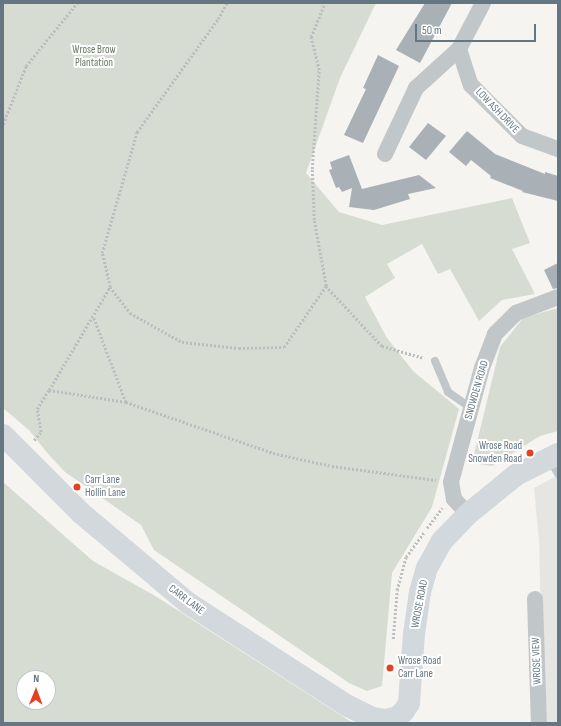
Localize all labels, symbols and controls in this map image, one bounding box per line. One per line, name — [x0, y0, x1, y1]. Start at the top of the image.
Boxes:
scale bar — [417, 16, 538, 42]
text: 50 m — [422, 23, 442, 38]
park label: Wrose Brow Plantation — [72, 44, 116, 70]
street label: LOW ASH DRIVE — [472, 86, 522, 136]
street label: SNOWDEN ROAD — [462, 359, 492, 421]
place label: Wrose Road Snowden Road — [468, 440, 522, 466]
marker: Wrose Road Snowden Road — [525, 448, 535, 458]
place label: Carr Lane Hollin Lane — [85, 474, 125, 500]
marker: Carr Lane Hollin Lane — [72, 482, 82, 492]
street label: WROSE ROAD — [409, 579, 431, 629]
street label: CARR LANE — [166, 582, 206, 618]
street label: WROSE VIEW — [530, 637, 544, 685]
place label: Wrose Road Carr Lane — [398, 655, 441, 681]
marker: Wrose Road Carr Lane — [385, 663, 395, 673]
north arrow — [16, 670, 56, 710]
text: N — [33, 672, 39, 685]

